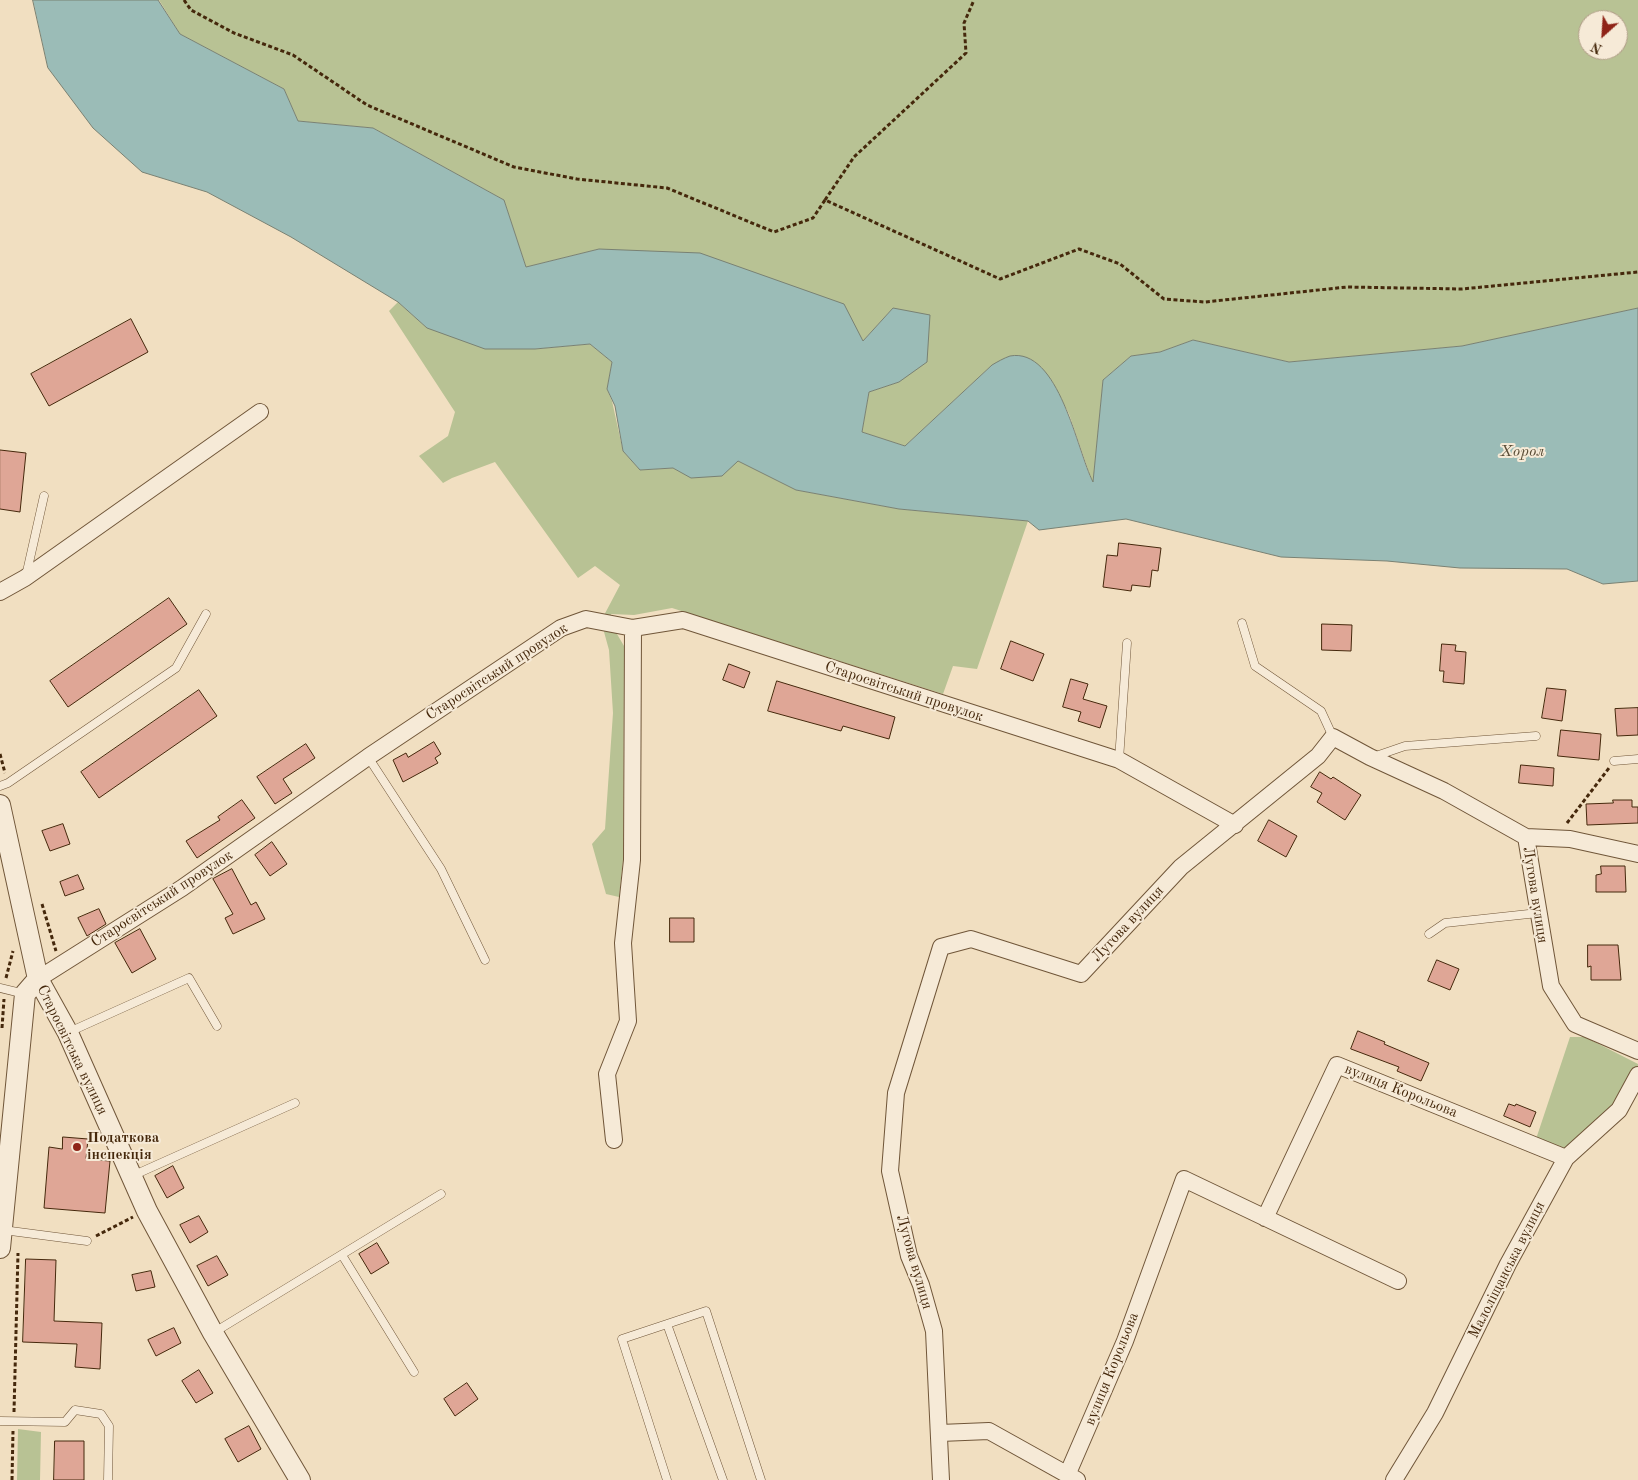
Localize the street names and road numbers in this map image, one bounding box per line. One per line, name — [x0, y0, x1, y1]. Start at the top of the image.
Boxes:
street label: Старосвітський провулок — [423, 619, 571, 725]
street label: Старосвітський провулок — [823, 658, 985, 726]
street label: Лугова вулиця — [1518, 845, 1552, 945]
street label: Старосвітський провулок — [88, 846, 236, 952]
street label: Лугова вулиця — [1088, 882, 1168, 966]
street label: Старосвітська вулиця — [33, 982, 111, 1118]
street label: вулиця Корольова — [1342, 1060, 1460, 1122]
street label: Малоліщанська вулиця — [1465, 1198, 1549, 1342]
street label: Лугова вулиця — [892, 1213, 936, 1311]
street label: вулиця Корольова — [1081, 1310, 1143, 1428]

